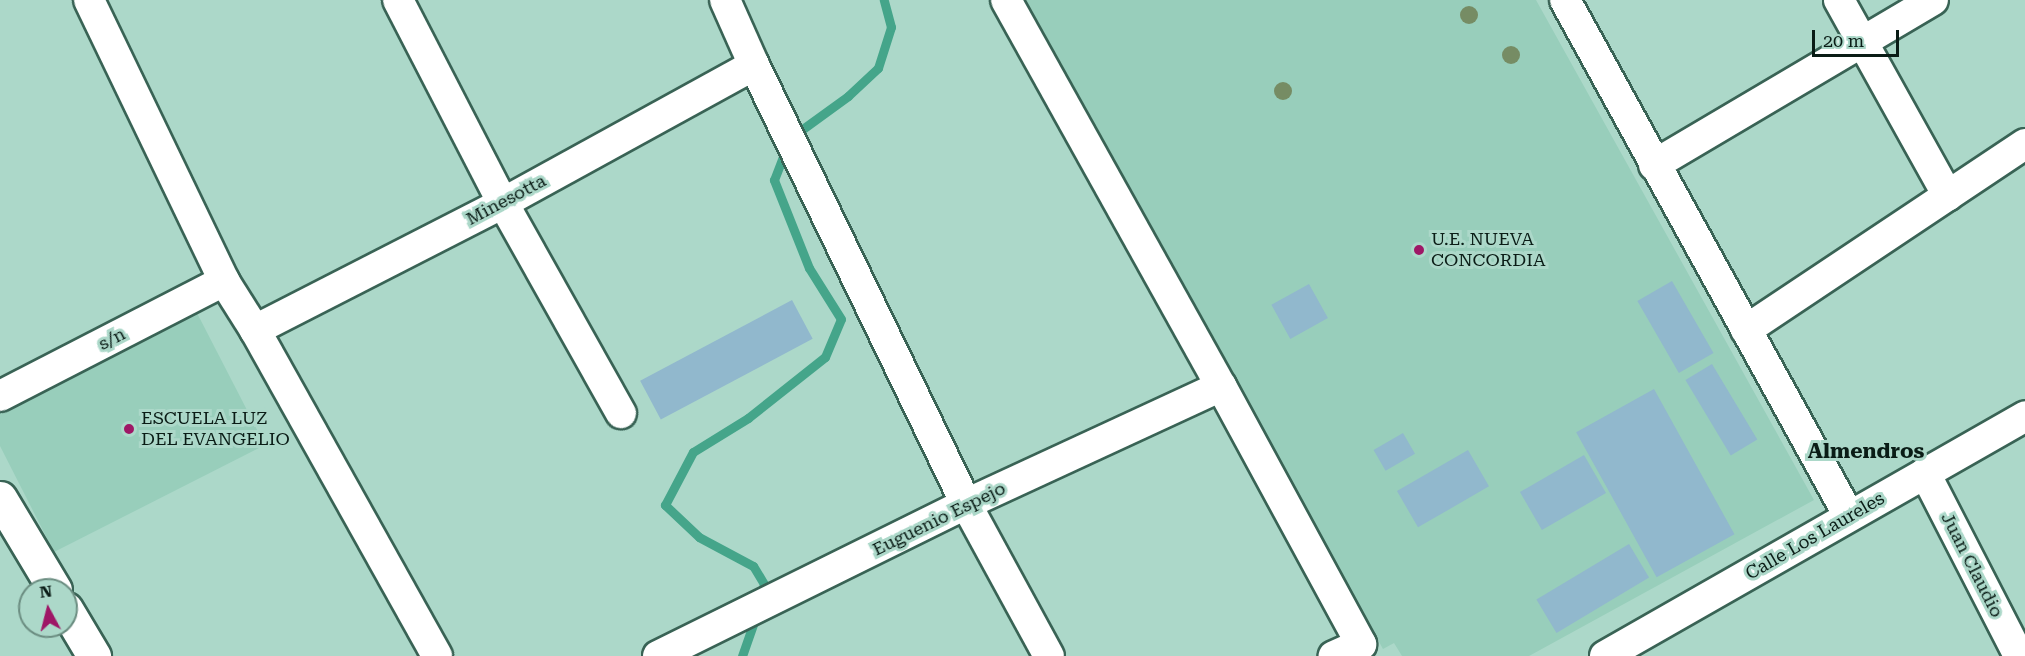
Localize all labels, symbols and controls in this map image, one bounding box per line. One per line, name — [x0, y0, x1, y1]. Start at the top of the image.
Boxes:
scale bar — [1815, 18, 1902, 56]
text: 20 m — [1823, 30, 1864, 51]
street label: Minesotta — [462, 170, 550, 230]
place label: U.E. NUEVA CONCORDIA — [1431, 229, 1546, 272]
marker: U.E. NUEVA CONCORDIA — [1412, 243, 1426, 257]
street label: s/n — [95, 323, 129, 355]
place label: ESCUELA LUZ DEL EVANGELIO — [141, 408, 290, 450]
marker: ESCUELA LUZ DEL EVANGELIO — [122, 422, 136, 436]
district label: Almendros — [1808, 438, 1924, 464]
street label: Euguenio Espejo — [869, 477, 1009, 561]
street label: Calle Los Laureles — [1742, 487, 1888, 585]
street label: Juan Claudio — [1936, 509, 2008, 621]
north arrow — [18, 578, 78, 638]
text: N — [39, 581, 53, 602]

